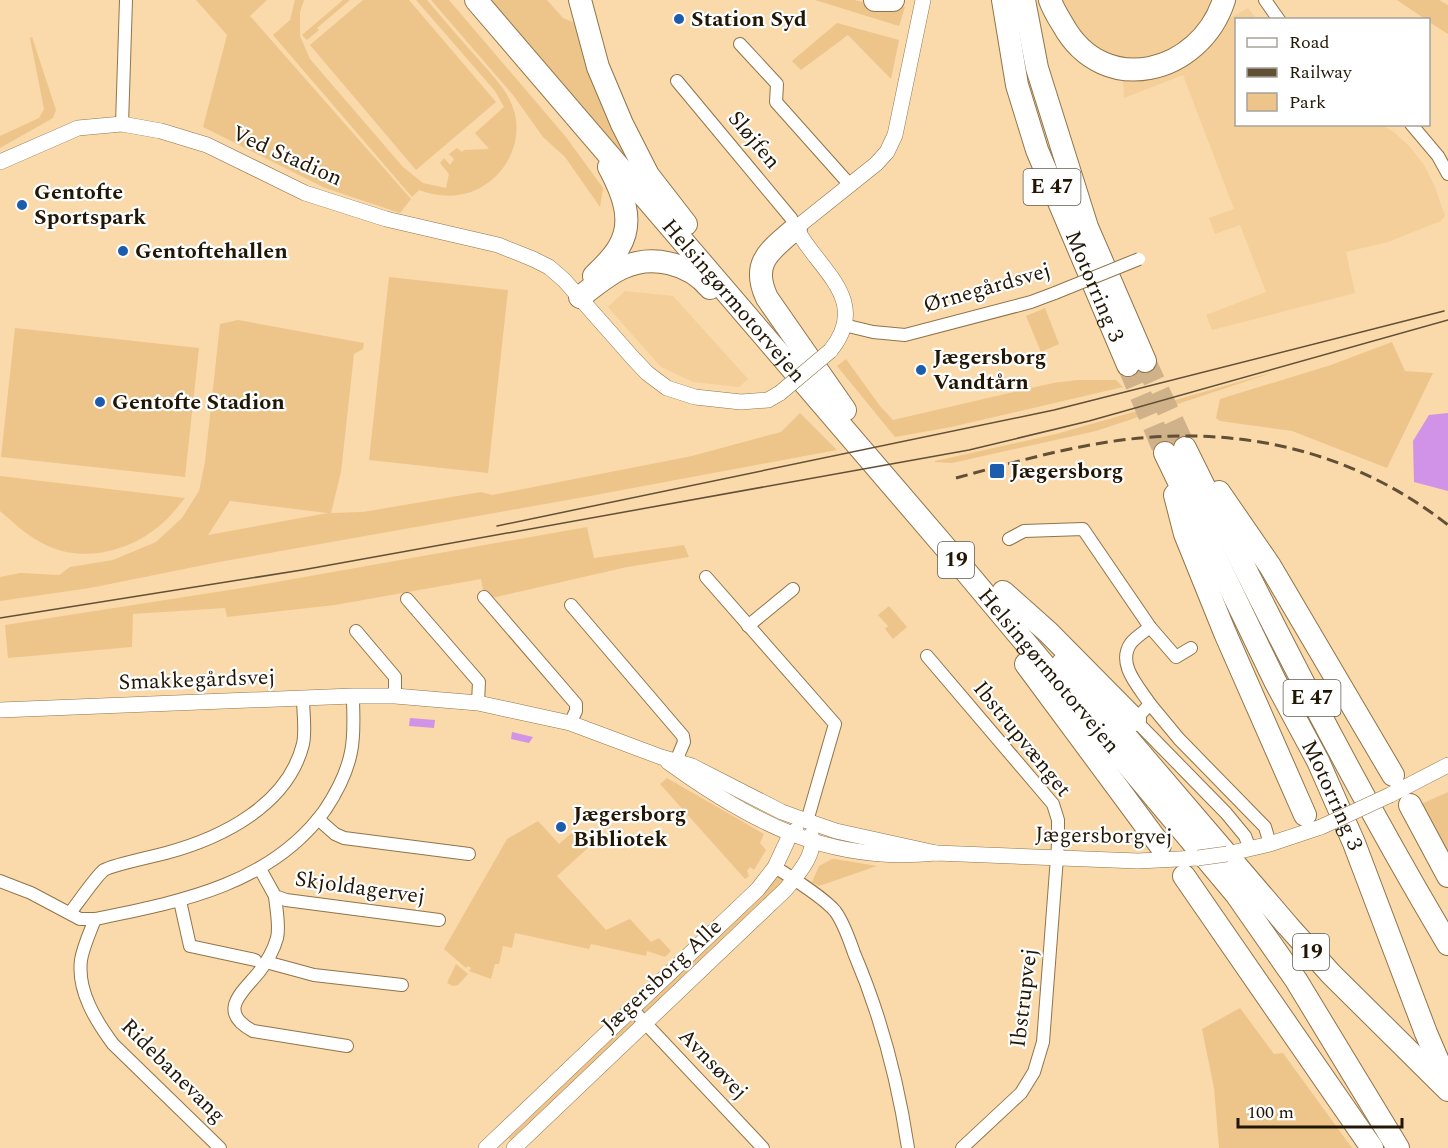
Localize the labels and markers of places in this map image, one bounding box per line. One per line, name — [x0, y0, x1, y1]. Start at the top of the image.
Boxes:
place label: Station Syd — [691, 3, 807, 36]
marker: Station Syd — [672, 12, 686, 26]
place label: Gentofte Sportspark — [34, 176, 147, 234]
marker: Gentofte Sportspark — [15, 198, 29, 212]
place label: Gentoftehallen — [135, 235, 288, 268]
marker: Gentoftehallen — [116, 244, 130, 258]
place label: Jægersborg Vandtårn — [933, 341, 1046, 399]
marker: Jægersborg Vandtårn — [914, 363, 928, 377]
place label: Gentofte Stadion — [112, 386, 285, 419]
marker: Gentofte Stadion — [93, 395, 107, 409]
place label: Jægersborg — [1010, 455, 1123, 488]
marker: Jægersborg — [988, 462, 1006, 480]
place label: Jægersborg Bibliotek — [573, 798, 686, 856]
marker: Jægersborg Bibliotek — [554, 820, 568, 834]

